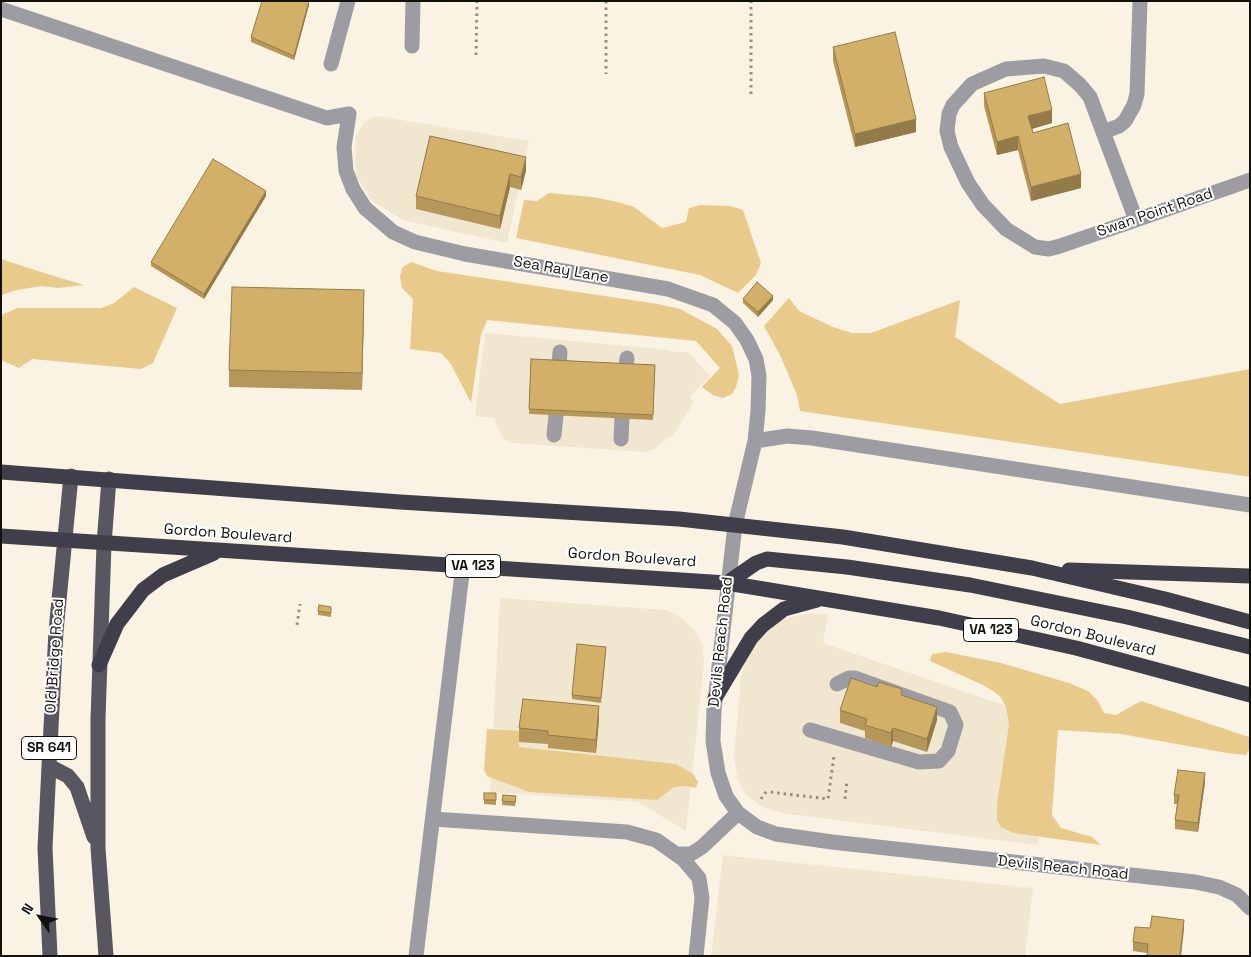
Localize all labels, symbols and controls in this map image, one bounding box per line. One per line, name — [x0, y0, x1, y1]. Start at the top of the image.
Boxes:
street label: Swan Point Road — [1095, 185, 1215, 241]
street label: Sea Ray Lane — [512, 253, 610, 287]
street label: Gordon Boulevard — [163, 521, 293, 547]
street label: Gordon Boulevard — [567, 545, 697, 571]
road number: VA 123 — [446, 554, 500, 578]
street label: Devils Reach Road — [705, 576, 737, 708]
street label: Old Bridge Road — [42, 598, 68, 714]
street label: Gordon Boulevard — [1028, 612, 1158, 660]
road number: VA 123 — [964, 618, 1018, 642]
road number: SR 641 — [22, 736, 76, 760]
street label: Devils Reach Road — [997, 852, 1129, 884]
north arrow — [15, 892, 65, 942]
text: N — [17, 900, 38, 918]

